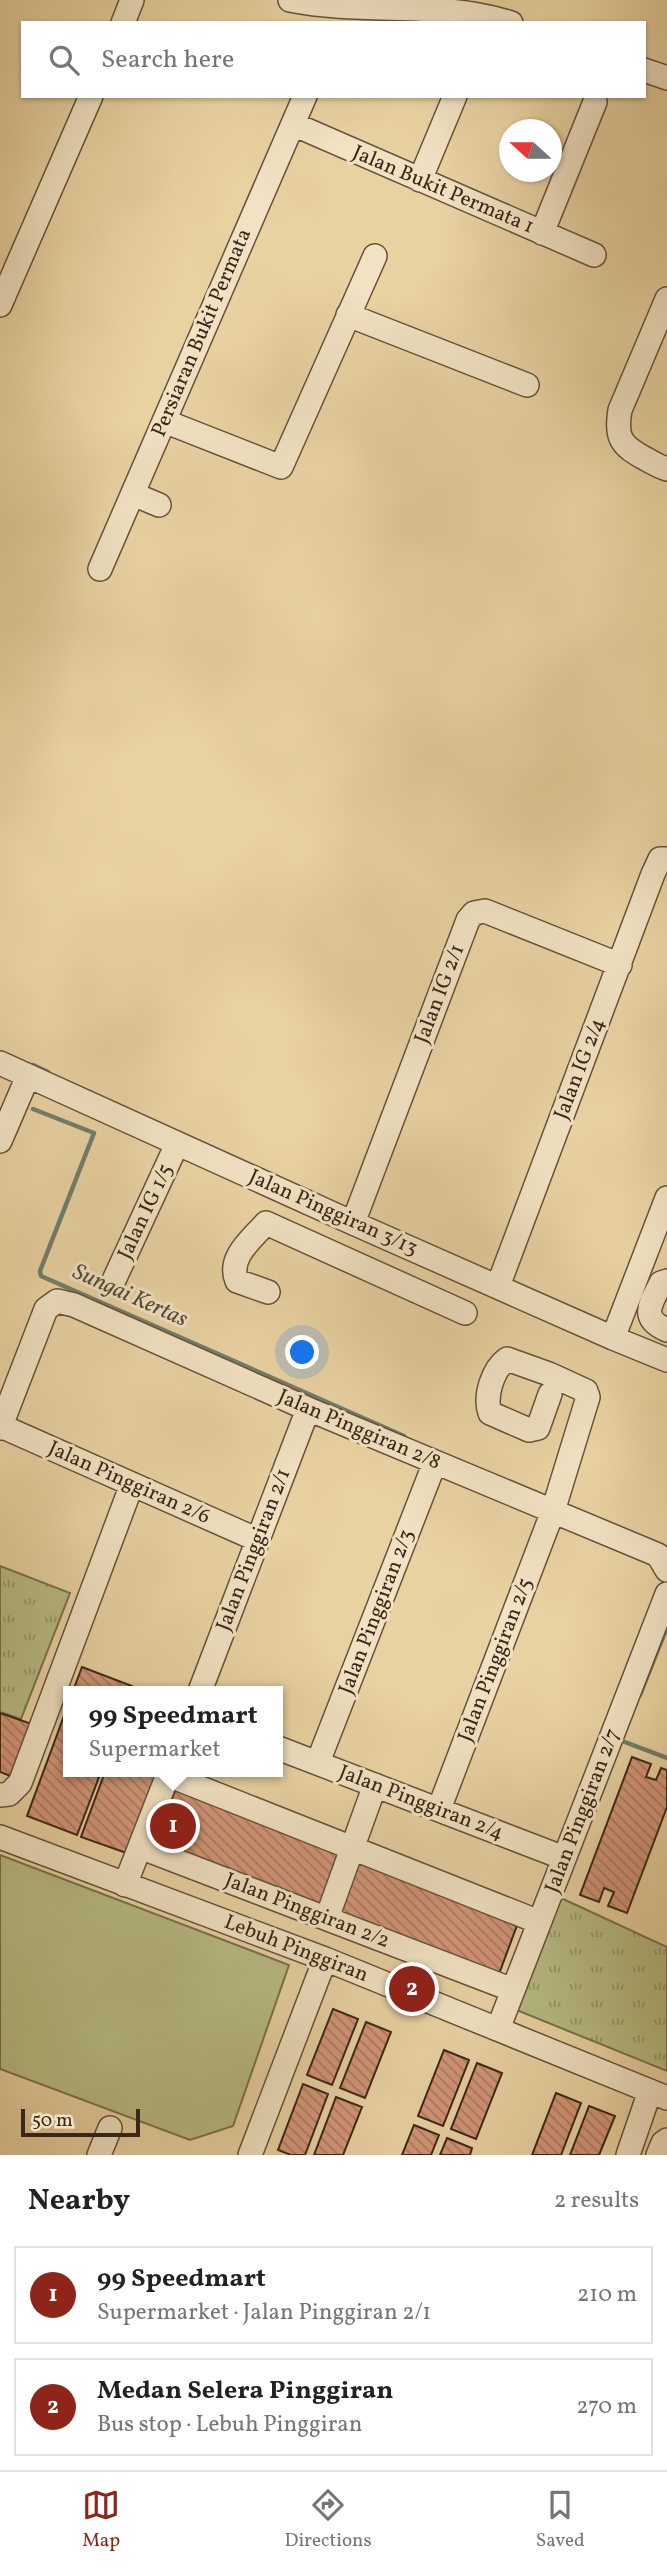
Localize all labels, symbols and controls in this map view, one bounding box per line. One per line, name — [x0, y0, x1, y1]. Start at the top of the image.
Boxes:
search box — [21, 21, 646, 98]
icon: search — [45, 41, 83, 79]
text: Search here — [101, 42, 234, 78]
north arrow — [499, 119, 562, 182]
street label: Jalan Bukit Permata 1 — [348, 139, 538, 241]
street label: Persiaran Bukit Permata — [145, 224, 259, 442]
street label: Jalan IG 2/1 — [408, 940, 472, 1048]
street label: Jalan IG 2/4 — [547, 1014, 613, 1124]
street label: Jalan IG 1/5 — [111, 1159, 181, 1265]
street label: Jalan Pinggiran 3/13 — [244, 1163, 422, 1263]
water label: Sungai Kertas — [67, 1256, 193, 1336]
your location — [285, 1335, 319, 1369]
street label: Jalan Pinggiran 2/8 — [273, 1383, 445, 1477]
street label: Jalan Pinggiran 2/6 — [43, 1434, 215, 1532]
street label: Jalan Pinggiran 2/1 — [210, 1464, 298, 1636]
street label: Jalan Pinggiran 2/3 — [332, 1525, 422, 1699]
street label: Jalan Pinggiran 2/5 — [451, 1574, 541, 1746]
popup — [63, 1686, 283, 1777]
text: 99 Speedmart — [89, 1698, 257, 1734]
street label: Jalan Pinggiran 2/7 — [538, 1724, 628, 1898]
text: Supermarket — [89, 1734, 221, 1766]
street label: Jalan Pinggiran 2/4 — [334, 1758, 508, 1848]
pin: 1 — [150, 1800, 196, 1852]
street label: Jalan Pinggiran 2/2 — [220, 1866, 394, 1956]
street label: Lebuh Pinggiran — [220, 1908, 372, 1990]
pin: 2 — [389, 1963, 435, 2015]
scale bar — [21, 2106, 140, 2138]
text: 50 m — [32, 2108, 73, 2134]
text: Nearby — [28, 2180, 130, 2222]
text: 2 results — [554, 2185, 639, 2217]
text: 99 Speedmart — [97, 2261, 266, 2297]
text: 1 — [48, 2279, 58, 2311]
text: 210 m — [577, 2279, 637, 2311]
text: Supermarket · Jalan Pinggiran 2/1 — [97, 2297, 431, 2329]
text: Medan Selera Pinggiran — [97, 2373, 393, 2409]
text: 2 — [47, 2391, 59, 2423]
text: 270 m — [576, 2391, 637, 2423]
text: Bus stop · Lebuh Pinggiran — [97, 2409, 362, 2441]
tab: Map — [82, 2486, 120, 2554]
tab: Directions — [285, 2486, 372, 2554]
tab: Saved — [536, 2486, 585, 2554]

